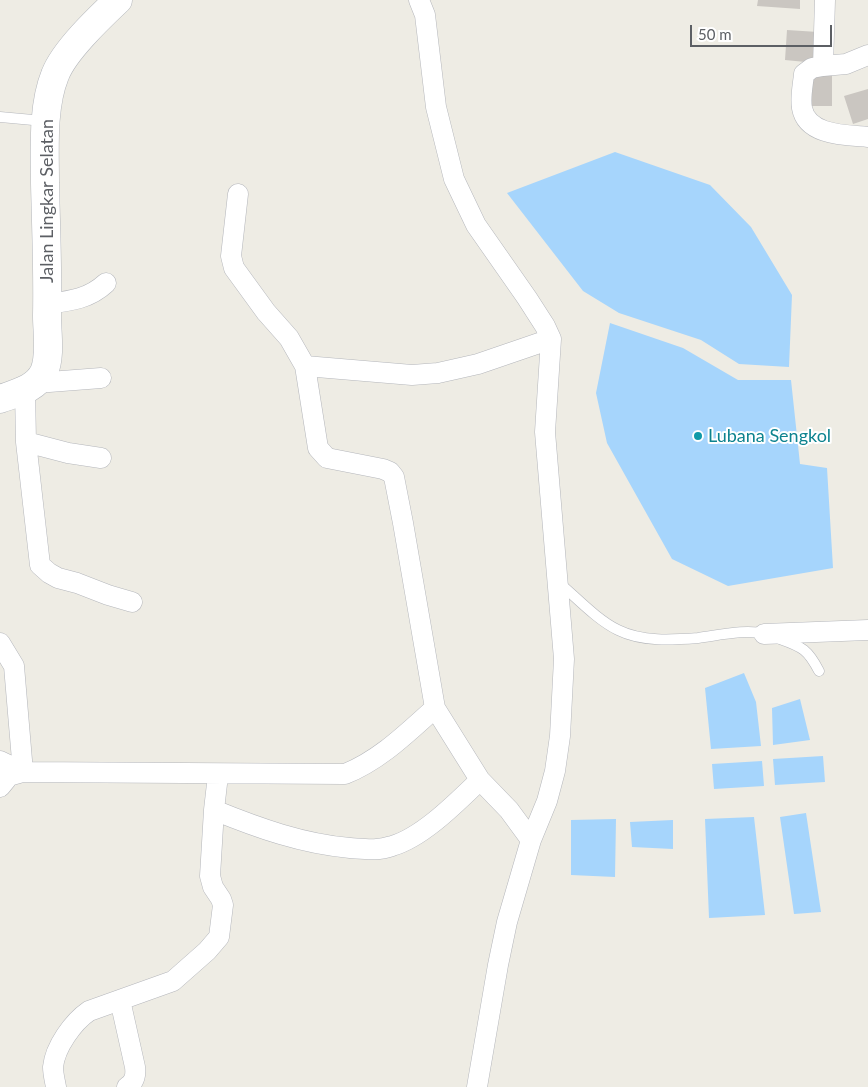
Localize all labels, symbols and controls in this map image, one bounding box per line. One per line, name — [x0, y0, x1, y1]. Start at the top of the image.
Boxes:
scale bar — [693, 15, 836, 47]
text: 50 m — [698, 25, 732, 43]
street label: Jalan Lingkar Selatan — [36, 119, 58, 283]
place label: Lubana Sengkol — [708, 425, 831, 447]
marker: Lubana Sengkol — [692, 430, 704, 442]

